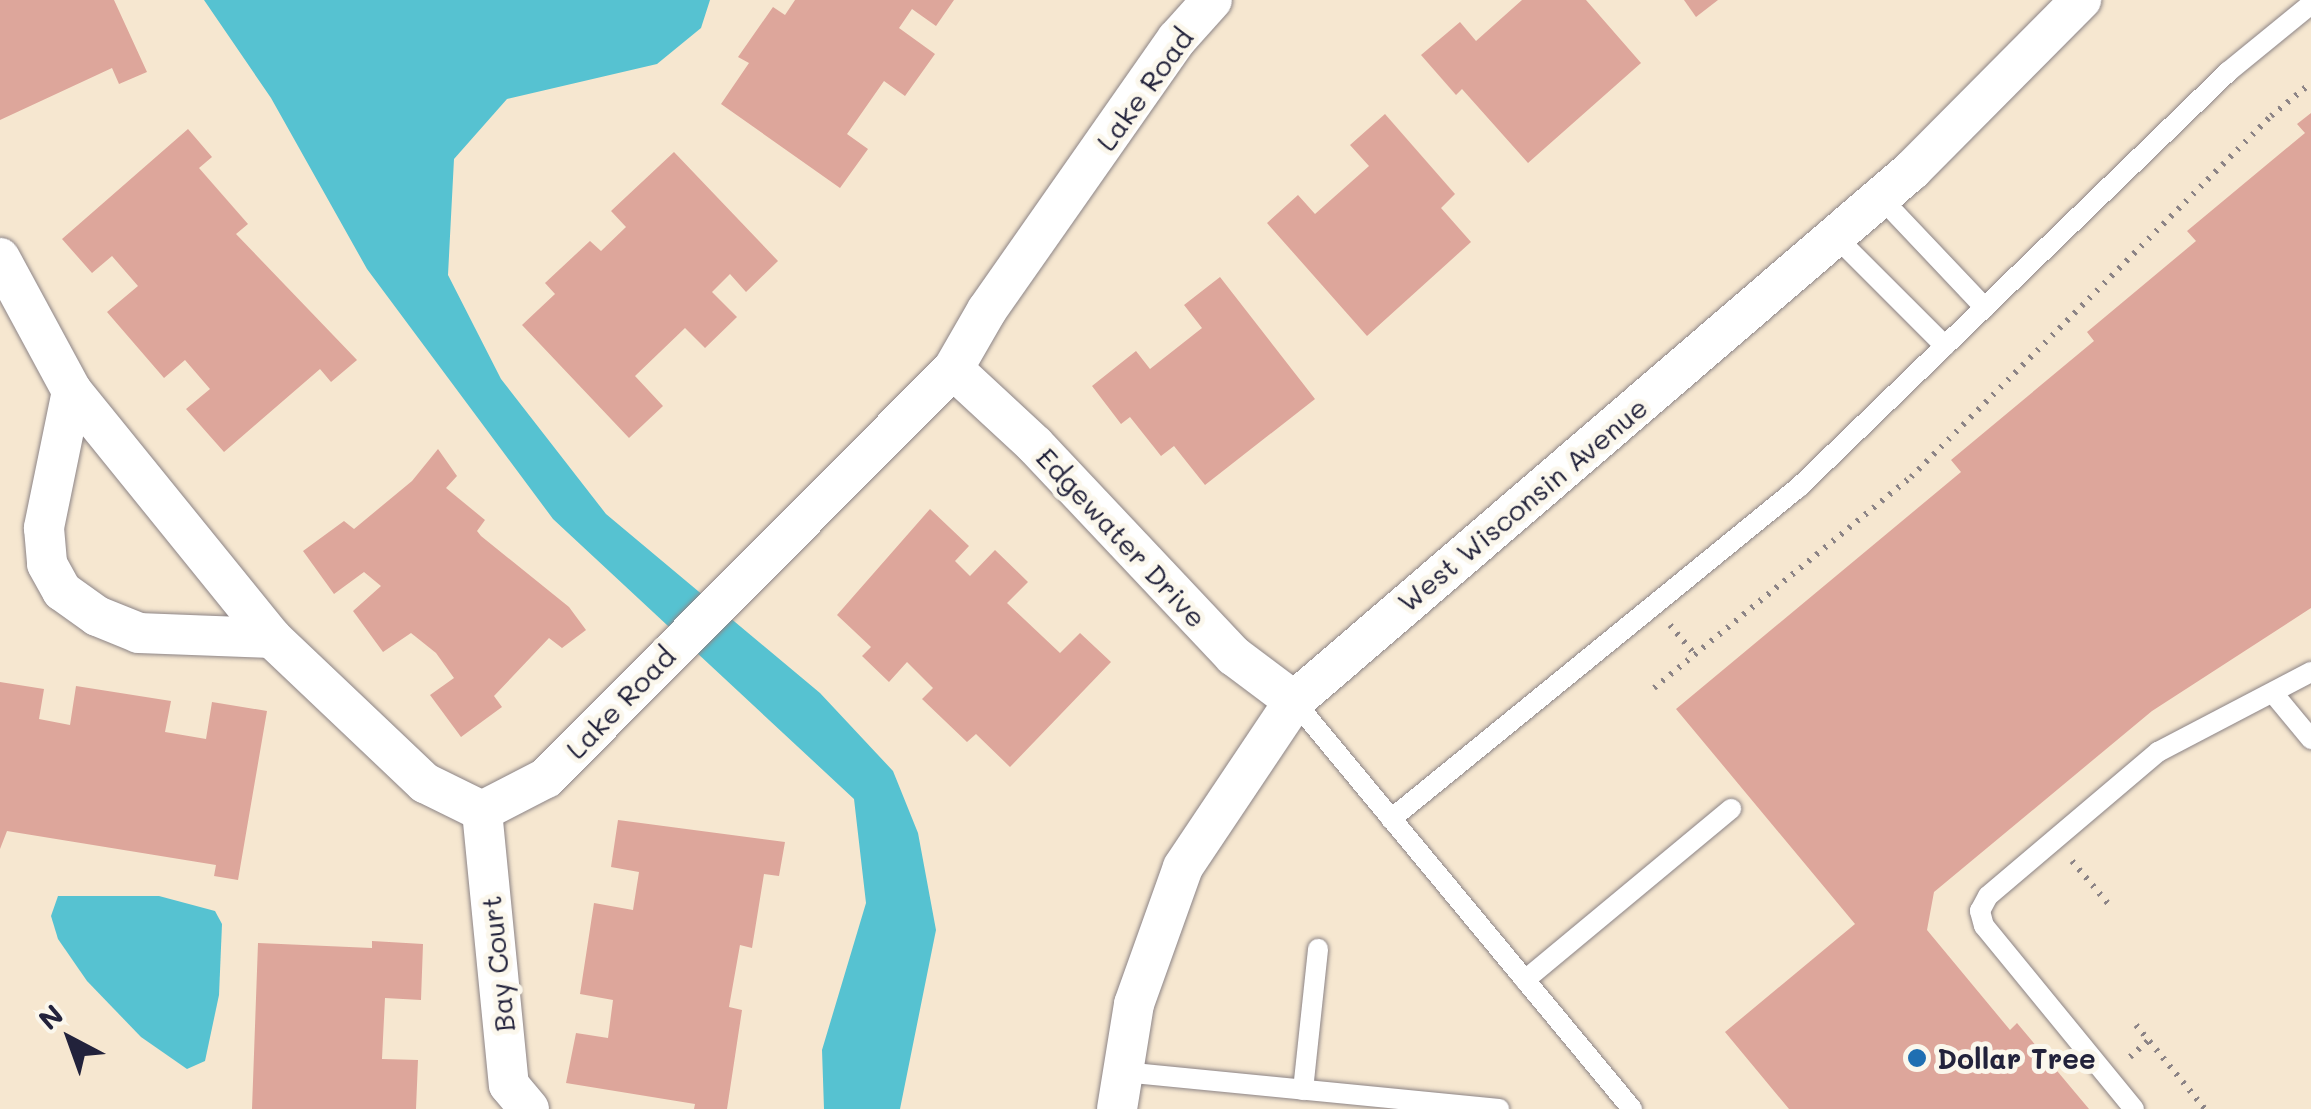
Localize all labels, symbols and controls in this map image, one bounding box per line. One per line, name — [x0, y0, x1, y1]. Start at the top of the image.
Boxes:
street label: Lake Road — [1088, 21, 1200, 157]
street label: West Wisconsin Avenue — [1390, 390, 1654, 618]
street label: Edgewater Drive — [1030, 440, 1214, 634]
street label: Lake Road — [558, 639, 682, 765]
street label: Bay Court — [473, 894, 521, 1034]
north arrow — [20, 989, 120, 1089]
text: N — [30, 996, 70, 1037]
place label: Dollar Tree — [1937, 1041, 2096, 1075]
marker: Dollar Tree — [1906, 1047, 1928, 1069]

